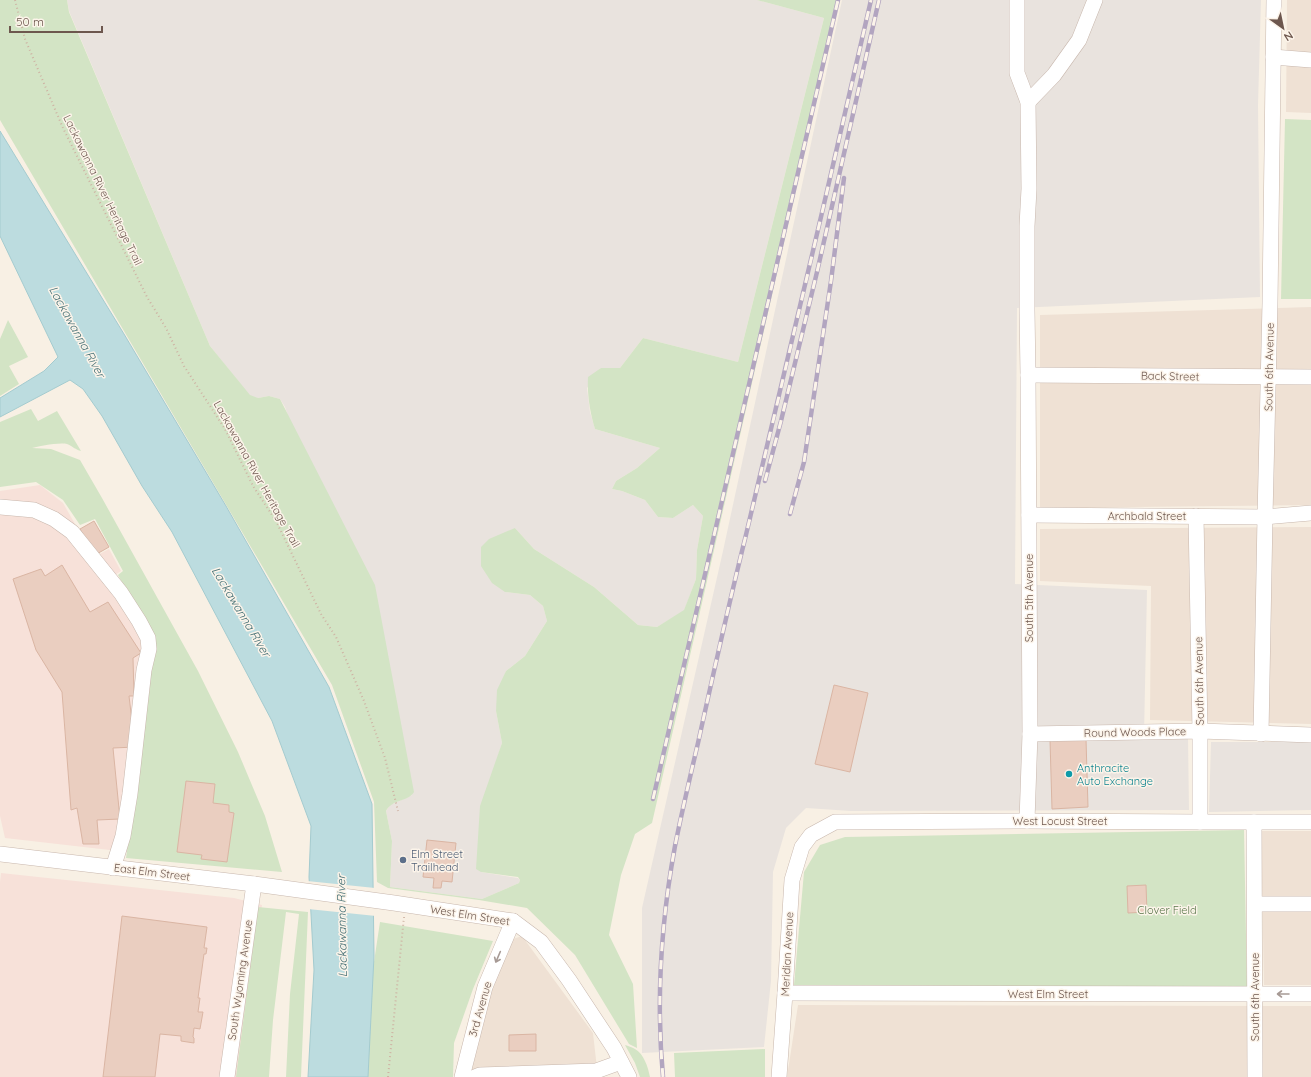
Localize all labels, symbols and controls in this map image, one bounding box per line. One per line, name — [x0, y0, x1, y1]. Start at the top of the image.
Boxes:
scale bar — [10, 8, 102, 34]
north arrow — [1263, 8, 1303, 48]
text: 50 m — [16, 14, 44, 29]
text: N — [1281, 28, 1296, 44]
street label: Lackawanna River Heritage Trail — [60, 113, 146, 267]
water label: Lackawanna River — [46, 283, 110, 381]
street label: South 6th Avenue — [1261, 323, 1277, 411]
street label: Back Street — [1141, 368, 1200, 384]
street label: Lackawanna River Heritage Trail — [211, 398, 303, 550]
street label: Archbald Street — [1108, 509, 1187, 523]
street label: South 5th Avenue — [1022, 554, 1036, 642]
water label: Lackawanna River — [209, 564, 275, 661]
street label: South 6th Avenue — [1191, 637, 1207, 725]
street label: Round Woods Place — [1084, 724, 1186, 740]
place label: Anthracite Auto Exchange — [1077, 761, 1153, 788]
marker: Anthracite Auto Exchange — [1064, 769, 1074, 779]
street label: West Locust Street — [1013, 814, 1108, 828]
place label: Elm Street Trailhead — [411, 847, 463, 874]
marker: Elm Street Trailhead — [398, 855, 408, 865]
street label: East Elm Street — [113, 860, 191, 884]
water label: Lackawanna River — [333, 873, 350, 977]
street label: West Elm Street — [429, 902, 511, 928]
park label: Clover Field — [1137, 903, 1197, 917]
street label: Meridian Avenue — [778, 911, 796, 997]
street label: South Wyoming Avenue — [225, 919, 255, 1041]
one-way arrow — [494, 951, 501, 963]
street label: South 6th Avenue — [1248, 953, 1262, 1041]
street label: 3rd Avenue — [465, 980, 495, 1038]
street label: West Elm Street — [1008, 987, 1088, 1001]
one-way arrow — [1277, 990, 1290, 998]

